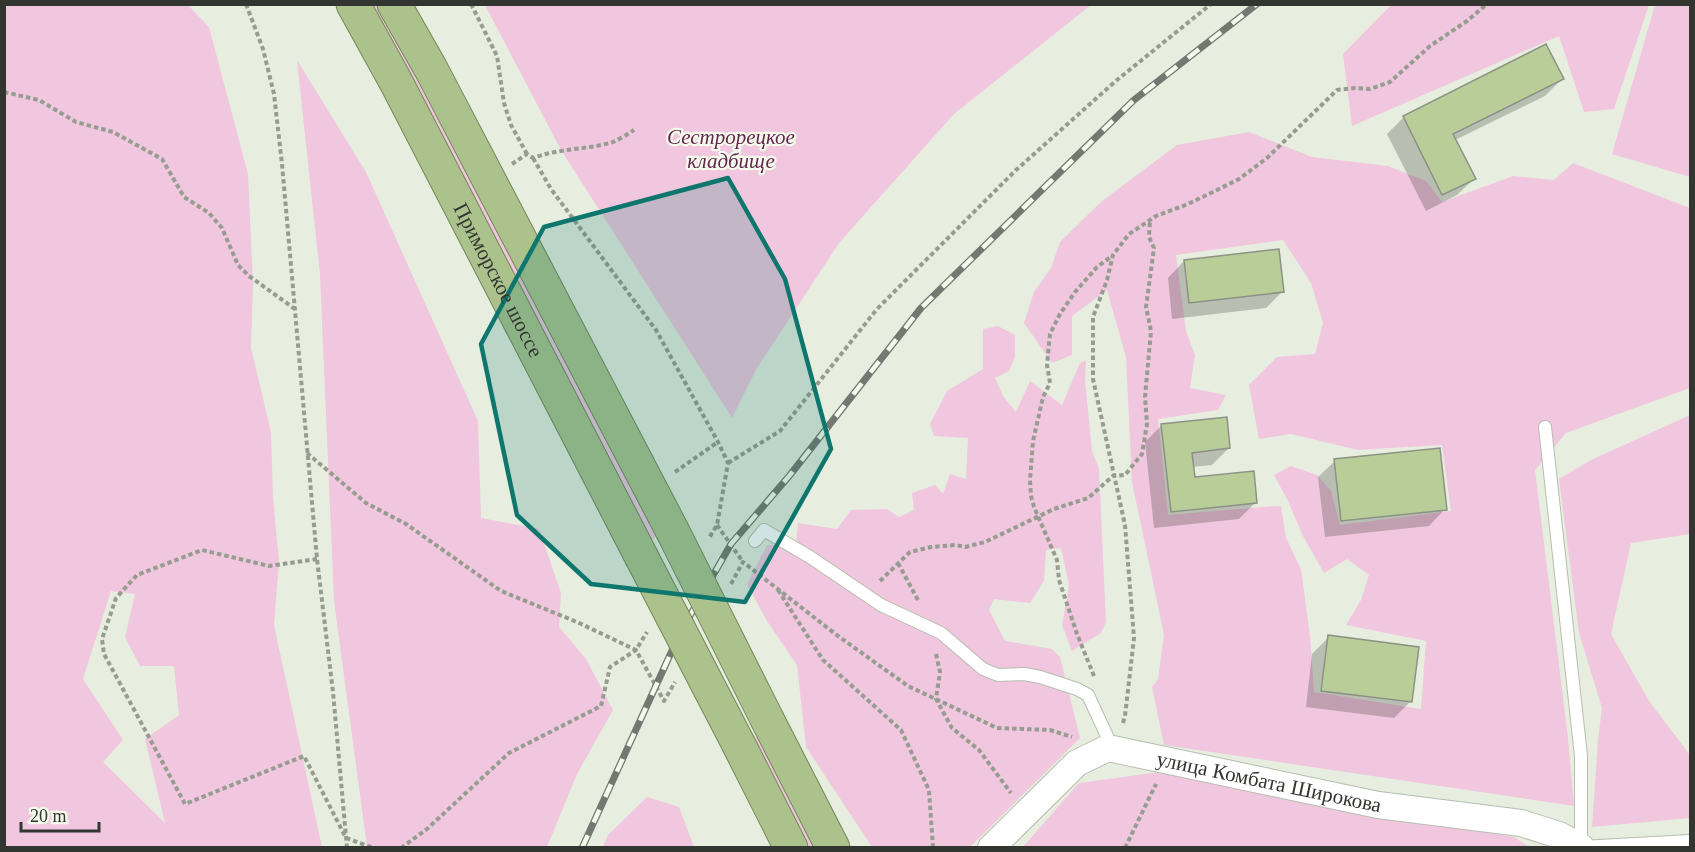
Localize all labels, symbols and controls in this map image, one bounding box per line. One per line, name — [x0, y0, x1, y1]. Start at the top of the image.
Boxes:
park label: Сестрорецкое кладбище — [667, 125, 795, 173]
street label: Приморское шоссе — [449, 199, 548, 361]
street label: улица Комбата Широкова — [1155, 747, 1384, 818]
scale bar — [21, 795, 99, 833]
text: 20 m — [30, 806, 67, 826]

